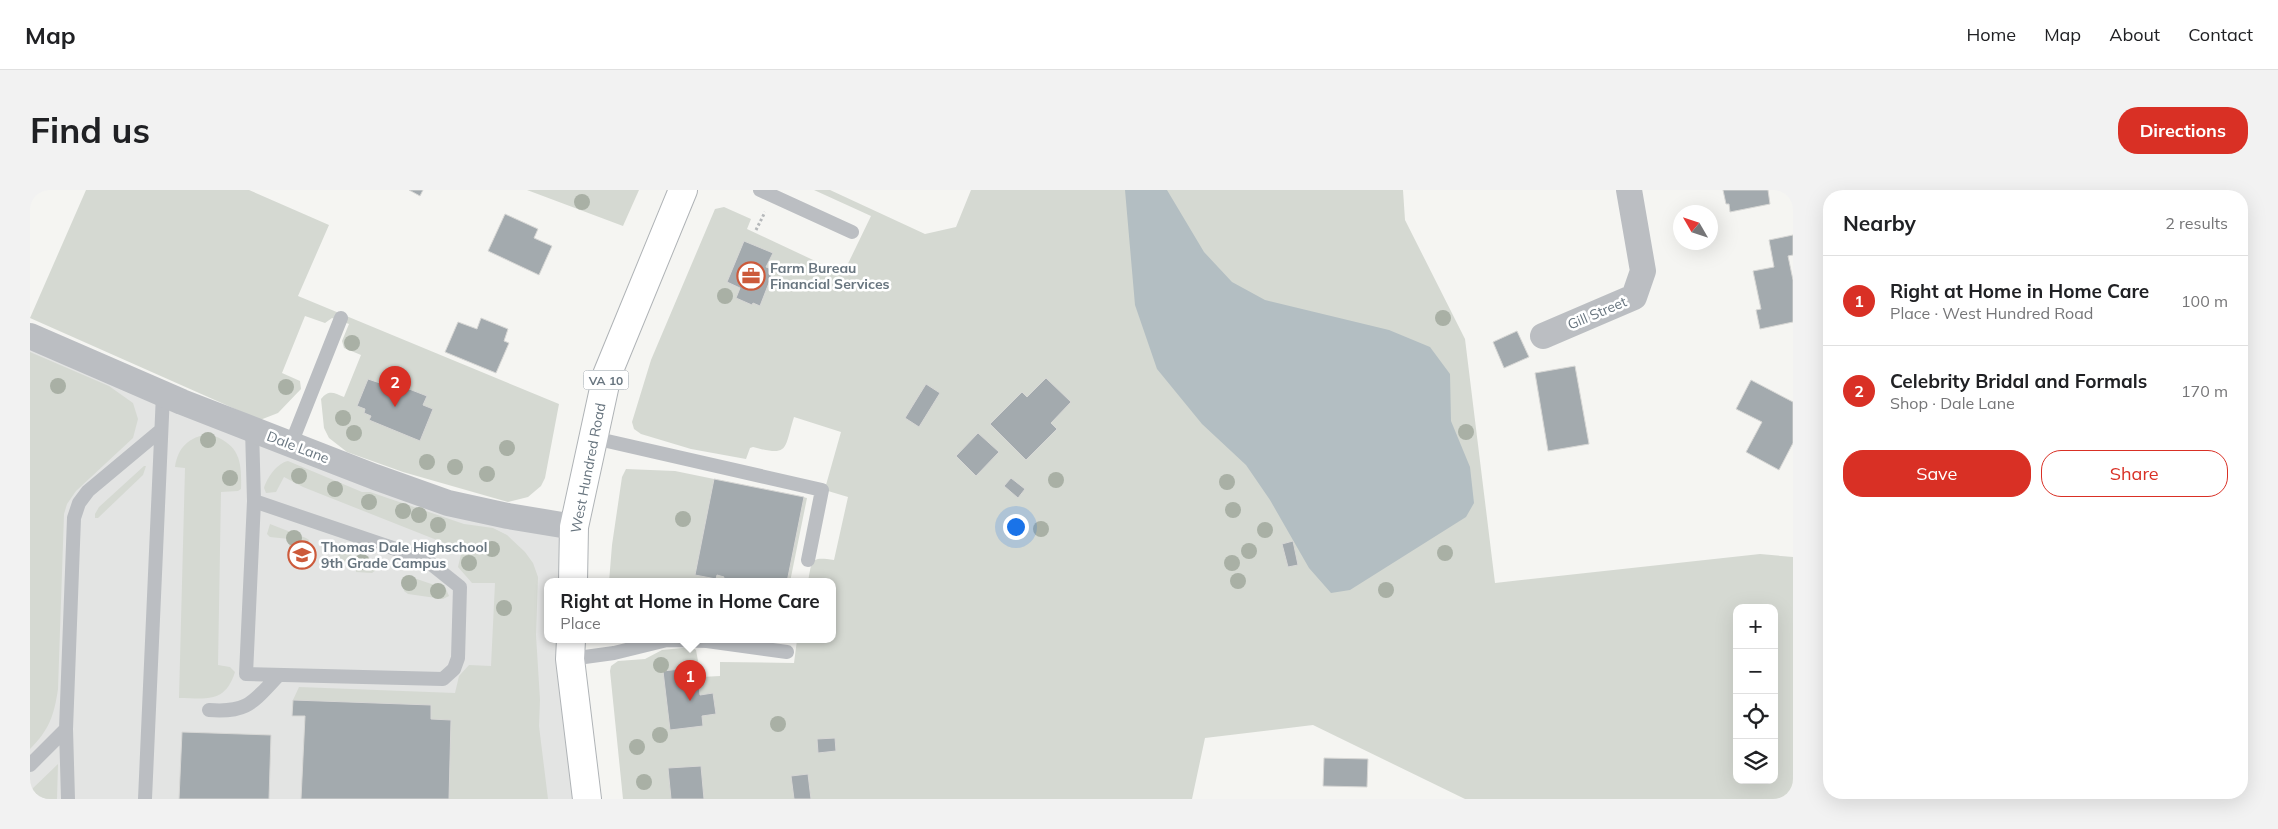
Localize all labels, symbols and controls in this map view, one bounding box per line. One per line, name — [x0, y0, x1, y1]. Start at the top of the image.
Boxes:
text: Map — [25, 20, 76, 50]
text: Home — [1966, 23, 2016, 46]
text: Map — [2044, 23, 2081, 46]
text: About — [2109, 23, 2160, 46]
text: Contact — [2188, 23, 2253, 46]
button: Directions — [2118, 107, 2248, 154]
text: Find us — [30, 108, 150, 152]
north arrow — [1673, 205, 1718, 250]
text: Nearby — [1843, 210, 1916, 236]
text: 2 results — [2165, 213, 2228, 233]
place label: Farm Bureau Financial Services — [770, 259, 890, 293]
office icon: Farm Bureau Financial Services — [736, 261, 766, 291]
text: Right at Home in Home Care — [1890, 279, 2149, 303]
text: 1 — [1854, 291, 1864, 311]
text: 100 m — [2181, 291, 2228, 311]
street label: Gill Street — [1565, 292, 1629, 334]
text: Place · West Hundred Road — [1890, 303, 2093, 323]
pin: 2 — [379, 366, 411, 407]
text: Celebrity Bridal and Formals — [1890, 369, 2147, 393]
road number: VA 10 — [584, 370, 628, 390]
text: 2 — [1854, 381, 1864, 401]
text: 170 m — [2181, 381, 2228, 401]
text: Shop · Dale Lane — [1890, 393, 2015, 413]
street label: West Hundred Road — [567, 401, 609, 535]
street label: Dale Lane — [264, 427, 332, 467]
button: Save — [1843, 450, 2031, 497]
button: Share — [2041, 450, 2228, 497]
your location — [1003, 514, 1029, 540]
place label: Thomas Dale Highschool 9th Grade Campus — [321, 538, 487, 572]
school or university icon: Thomas Dale Highschool 9th Grade Campus — [287, 540, 317, 570]
popup — [544, 578, 836, 643]
text: Right at Home in Home Care — [560, 589, 820, 613]
map controls — [1733, 604, 1778, 784]
button: + — [1733, 604, 1778, 649]
text: Place — [560, 613, 601, 633]
button: − — [1733, 649, 1778, 694]
pin: 1 — [674, 660, 706, 701]
button: locate — [1733, 694, 1778, 739]
button: layers — [1733, 739, 1778, 784]

